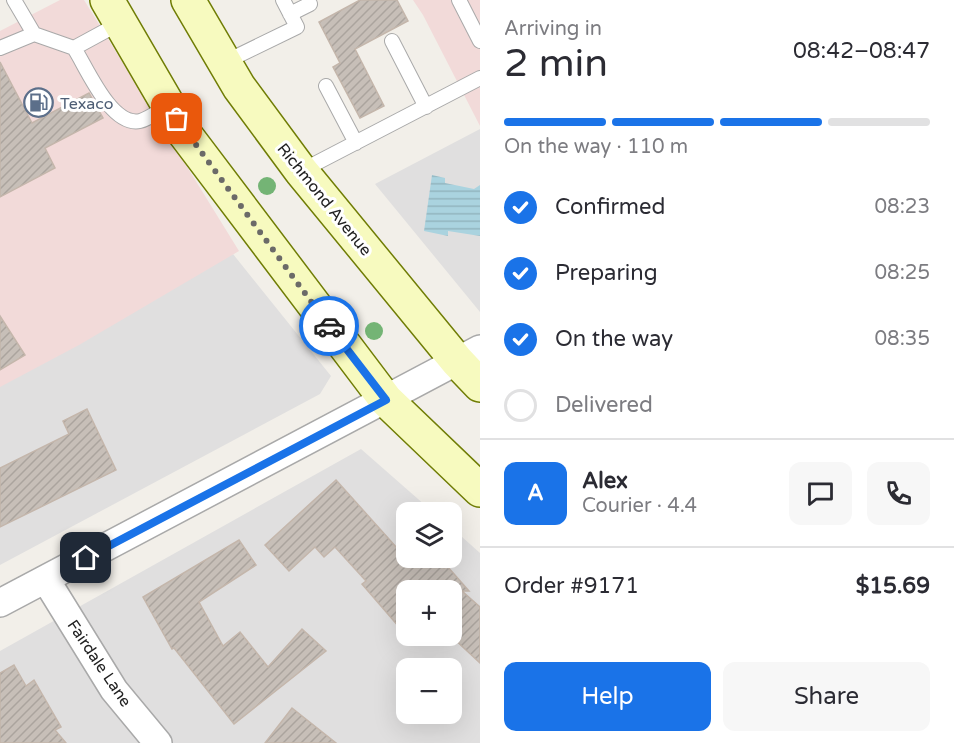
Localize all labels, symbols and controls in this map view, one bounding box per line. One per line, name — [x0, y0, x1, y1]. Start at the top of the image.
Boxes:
text: Arriving in — [504, 17, 602, 41]
text: 08:42–08:47 — [793, 38, 930, 64]
text: 2 min — [504, 40, 608, 87]
fuel station icon: Texaco — [23, 87, 55, 119]
pin — [151, 93, 202, 144]
place label: Texaco — [60, 94, 114, 114]
icon: bag — [160, 102, 193, 135]
text: On the way · 110 m — [504, 135, 688, 159]
street label: Richmond Avenue — [273, 139, 376, 260]
icon: check — [504, 191, 537, 224]
text: Confirmed — [555, 194, 665, 220]
text: 08:23 — [875, 195, 930, 219]
icon: check — [504, 257, 537, 290]
text: Preparing — [555, 260, 658, 286]
text: 08:25 — [875, 261, 930, 285]
courier — [299, 296, 359, 356]
icon: car — [313, 310, 346, 343]
icon: check — [504, 323, 537, 356]
text: On the way — [555, 326, 673, 352]
text: 08:35 — [875, 327, 930, 351]
text: Delivered — [555, 392, 653, 418]
button: chat — [789, 462, 852, 525]
button: phone — [867, 462, 930, 525]
text: Alex — [582, 468, 628, 494]
text: A — [527, 480, 544, 506]
text: Courier · 4.4 — [582, 494, 697, 518]
map controls — [396, 502, 462, 724]
button: layers — [396, 502, 462, 568]
pin — [60, 532, 111, 583]
icon: home — [69, 541, 102, 574]
text: Order #9171 — [504, 573, 639, 599]
text: $15.69 — [856, 573, 930, 599]
button: + — [396, 580, 462, 646]
street label: Fairdale Lane — [63, 616, 136, 711]
button: − — [396, 658, 462, 724]
button: Help — [504, 662, 711, 731]
button: Share — [723, 662, 930, 731]

